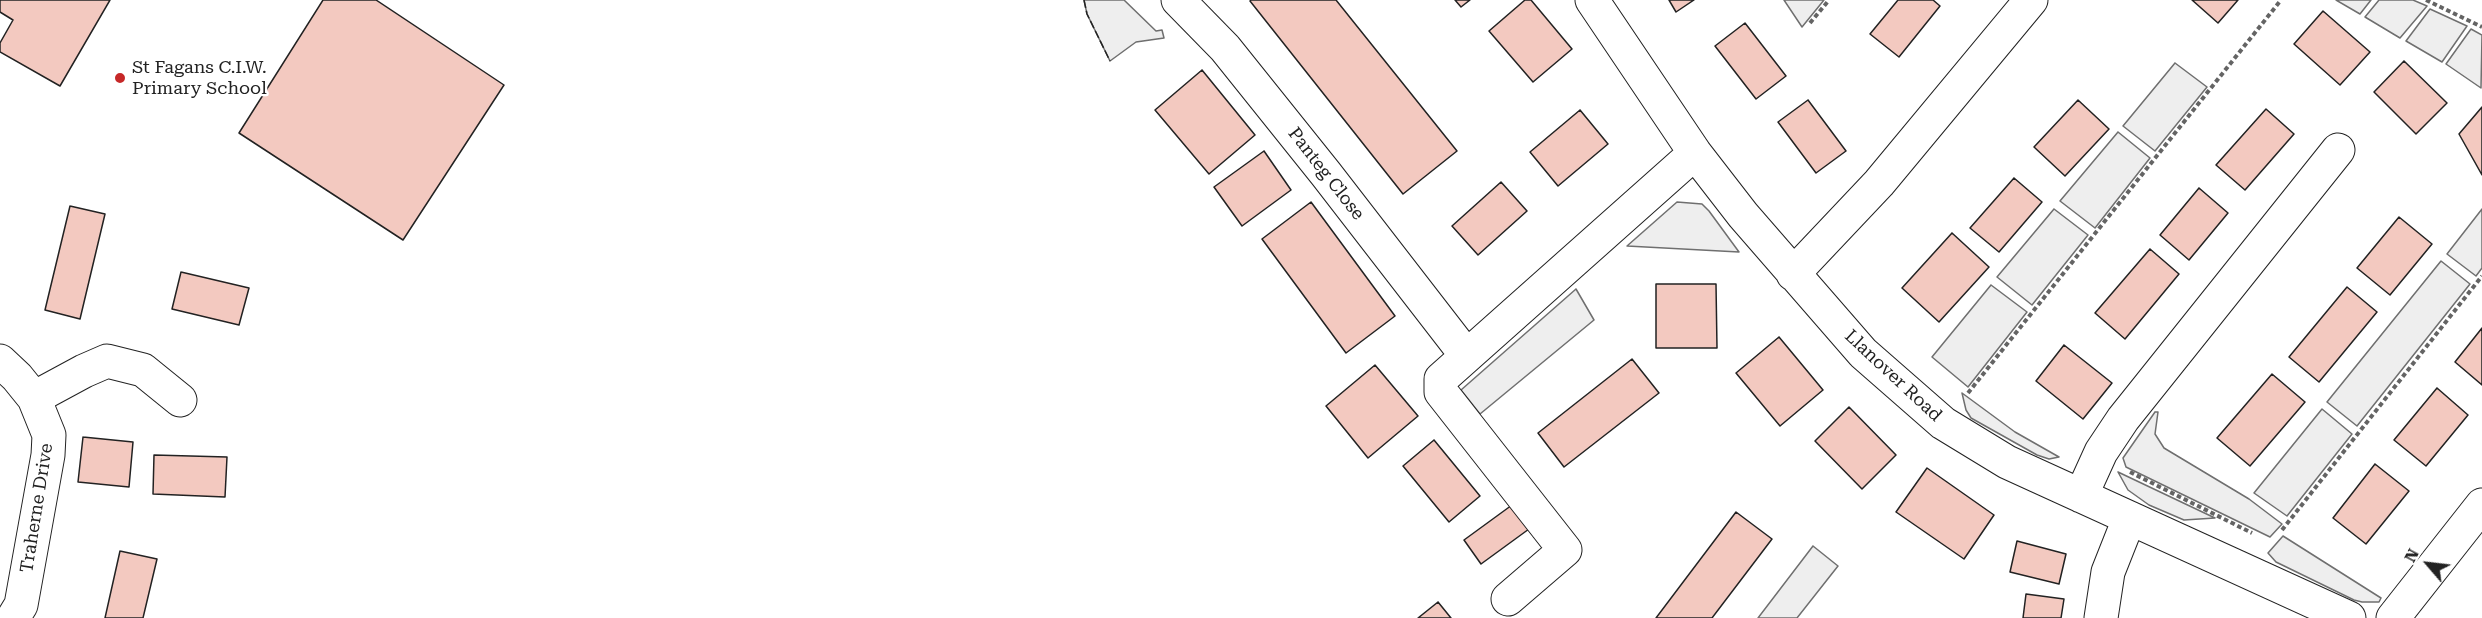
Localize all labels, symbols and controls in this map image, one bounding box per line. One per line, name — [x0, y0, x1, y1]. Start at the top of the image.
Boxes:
place label: St Fagans C.I.W. Primary School — [132, 57, 267, 100]
marker: St Fagans C.I.W. Primary School — [113, 71, 127, 85]
street label: Panteg Close — [1283, 123, 1369, 225]
street label: Llanover Road — [1840, 326, 1946, 426]
street label: Traherne Drive — [16, 442, 58, 574]
north arrow — [2398, 534, 2458, 594]
text: N — [2400, 545, 2423, 565]

